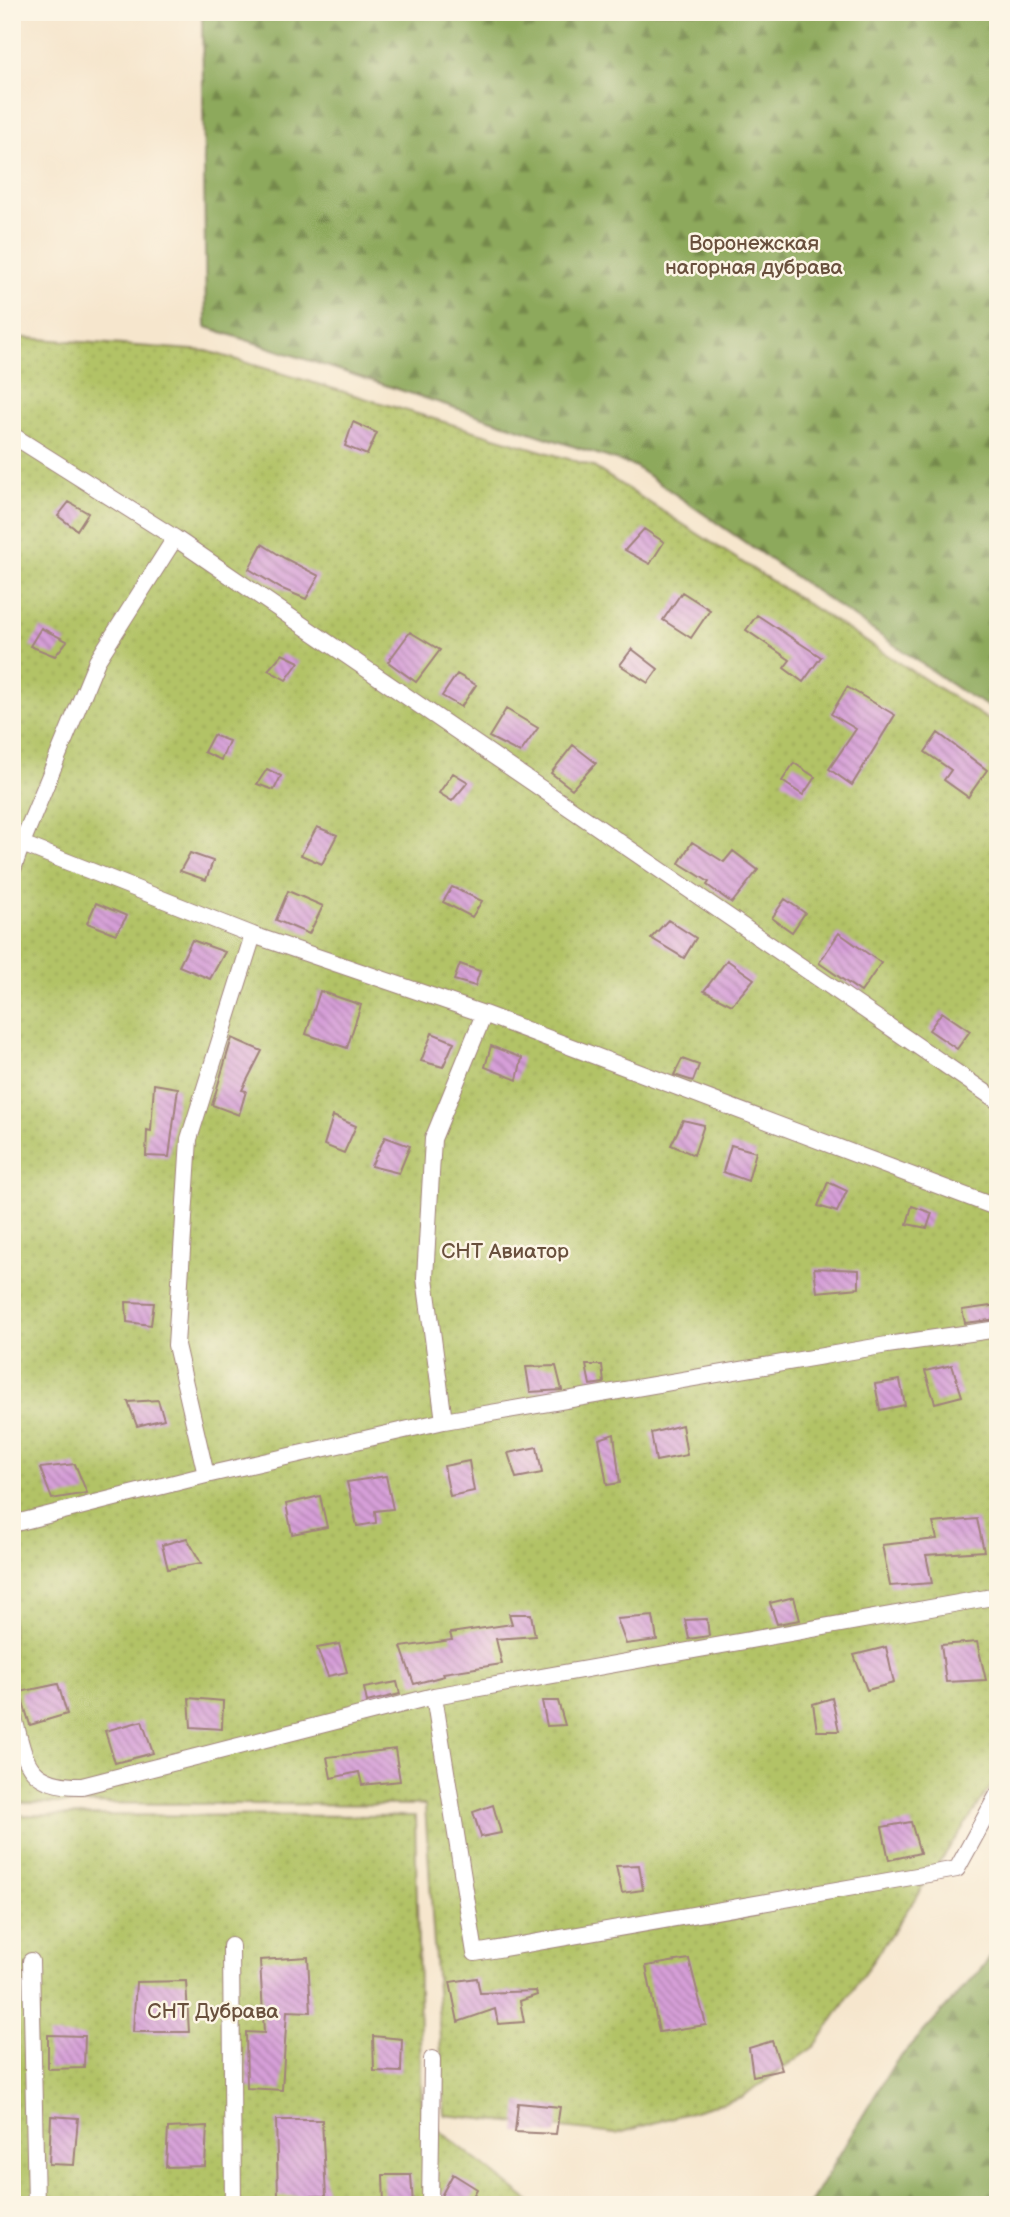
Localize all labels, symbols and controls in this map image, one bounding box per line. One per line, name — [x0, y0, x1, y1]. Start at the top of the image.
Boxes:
park label: Воронежская нагорная дубрава — [665, 231, 844, 280]
park label: СНТ Авиатор — [441, 1239, 569, 1264]
park label: СНТ Дубрава — [147, 1999, 279, 2024]

